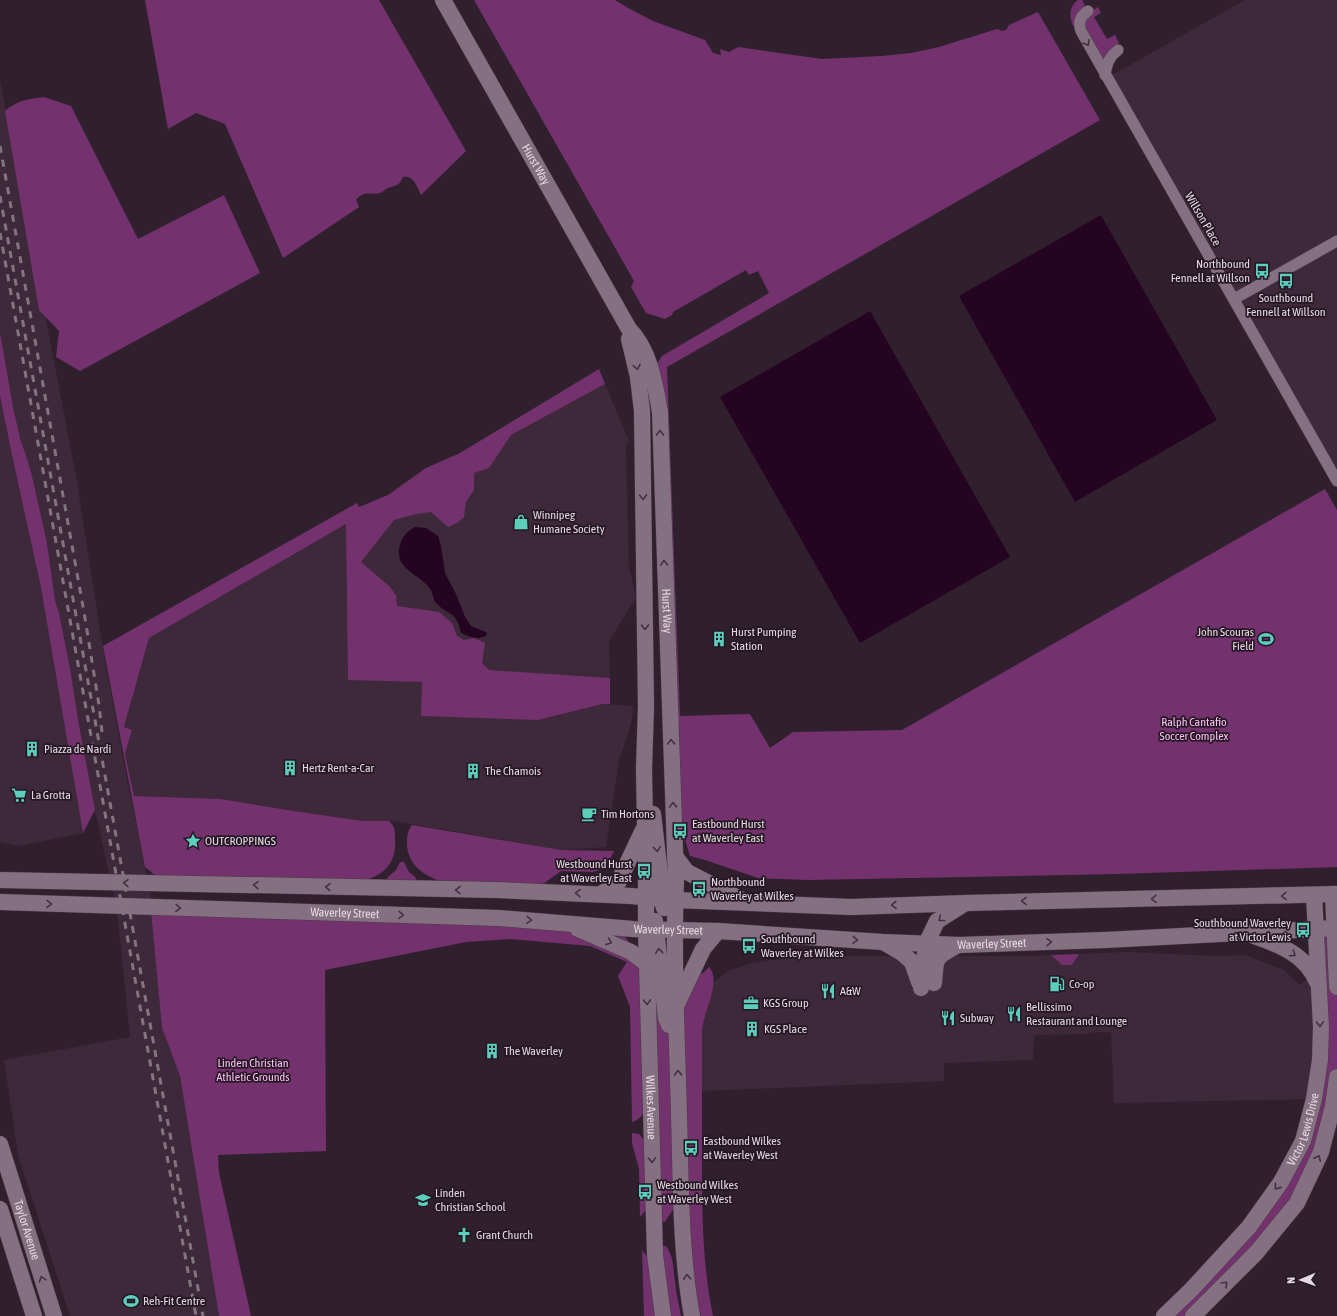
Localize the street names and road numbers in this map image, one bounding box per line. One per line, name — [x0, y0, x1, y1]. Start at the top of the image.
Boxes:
street label: Hurst Way — [519, 142, 553, 187]
street label: Willson Place — [1182, 190, 1224, 248]
street label: Hurst Way — [659, 588, 675, 634]
street label: Waverley Street — [310, 905, 380, 921]
street label: Waverley Street — [634, 922, 704, 938]
street label: Waverley Street — [957, 936, 1027, 952]
street label: Wilkes Avenue — [643, 1075, 659, 1140]
street label: Victor Lewis Drive — [1284, 1092, 1322, 1168]
street label: Taylor Avenue — [11, 1198, 43, 1262]

